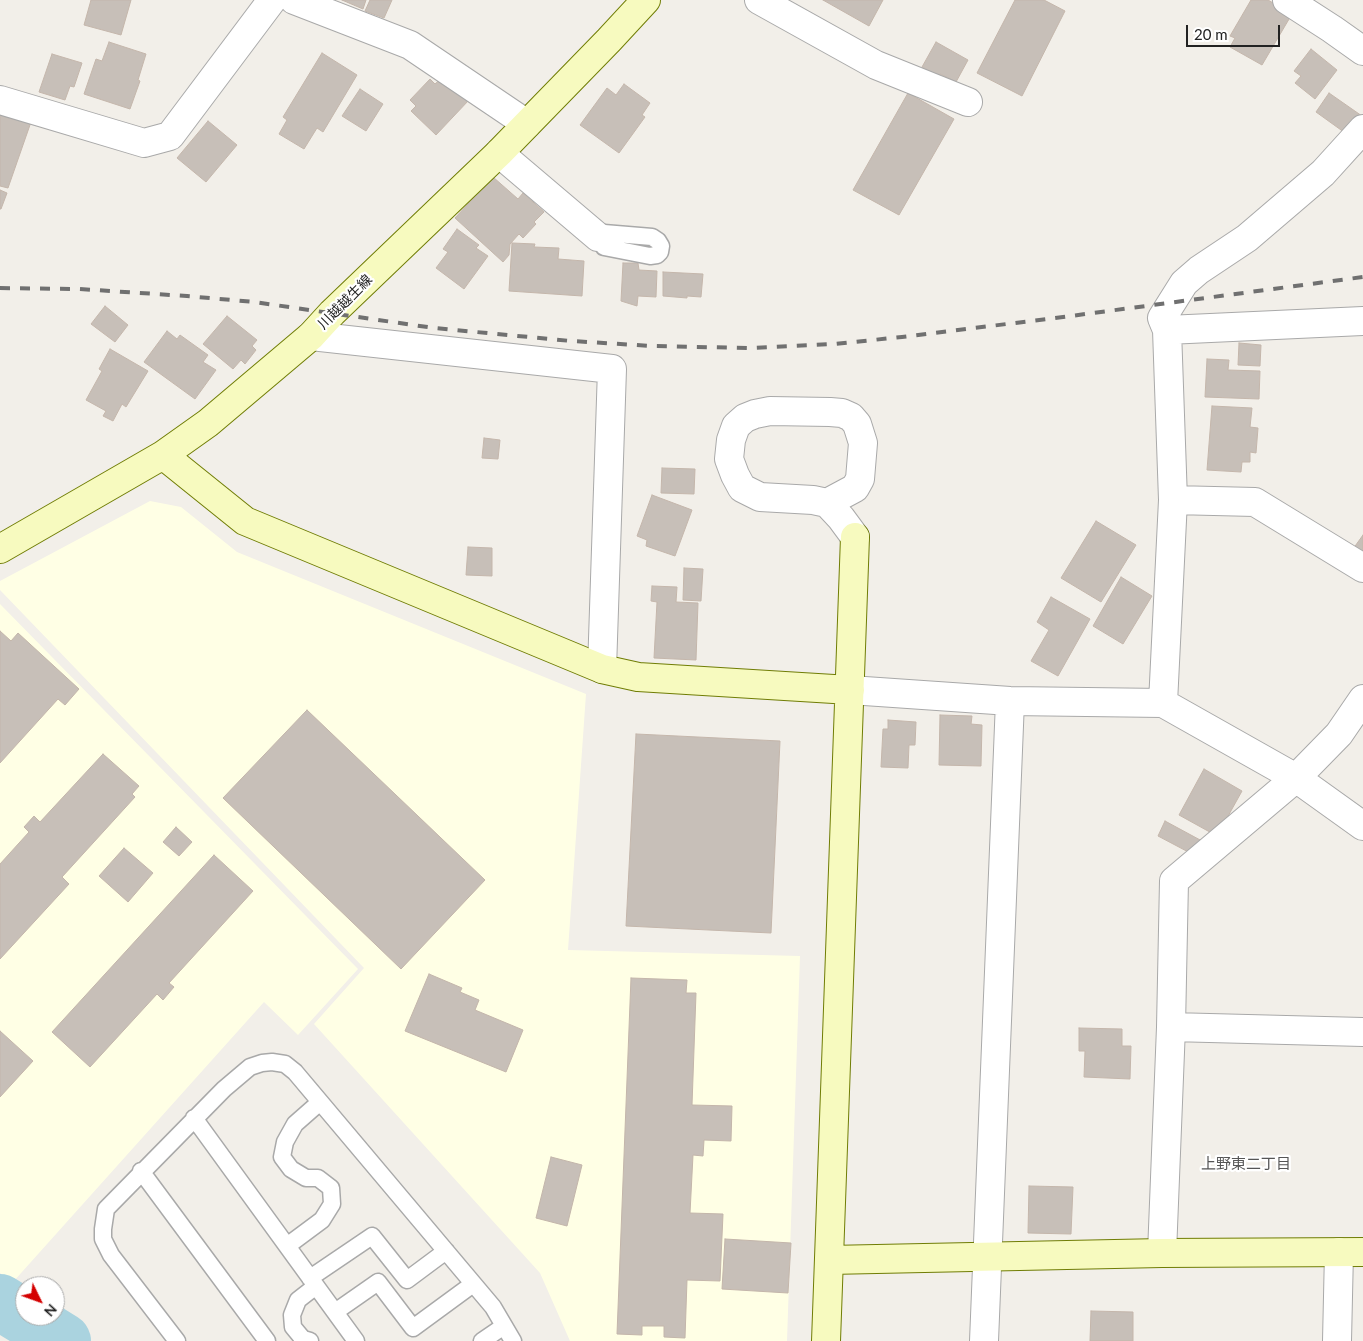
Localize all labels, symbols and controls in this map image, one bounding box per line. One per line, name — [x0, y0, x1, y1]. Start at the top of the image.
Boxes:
scale bar — [1188, 15, 1282, 47]
text: 20 m — [1194, 25, 1228, 43]
street label: 川越越生線 — [314, 271, 376, 333]
district label: 上野東二丁目 — [1201, 1155, 1291, 1173]
north arrow — [15, 1276, 65, 1326]
text: N — [41, 1301, 61, 1320]

